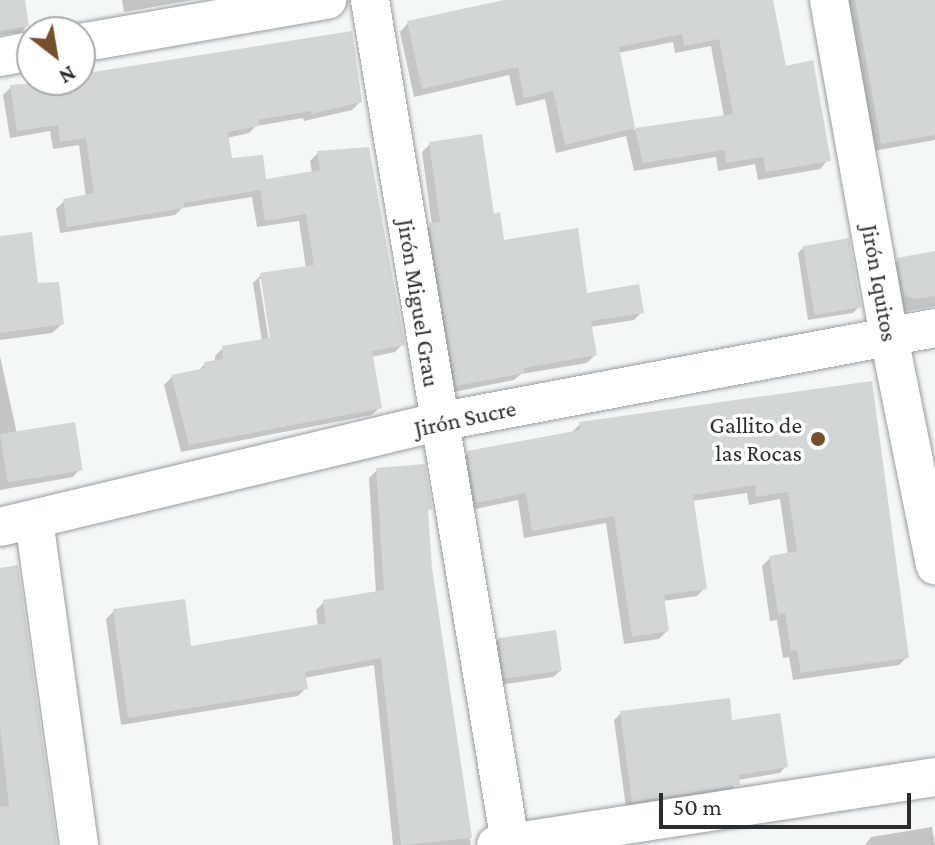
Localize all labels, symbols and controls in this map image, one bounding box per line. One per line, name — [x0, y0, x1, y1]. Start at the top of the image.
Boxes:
north arrow — [16, 16, 96, 96]
text: N — [55, 61, 80, 90]
street label: Jirón Miguel Grau — [391, 217, 447, 389]
street label: Jirón Iquitos — [856, 222, 904, 344]
street label: Jirón Sucre — [411, 393, 519, 443]
place label: Gallito de las Rocas — [709, 411, 802, 467]
marker: Gallito de las Rocas — [809, 430, 827, 448]
scale bar — [663, 777, 915, 827]
text: 50 m — [673, 793, 722, 820]

